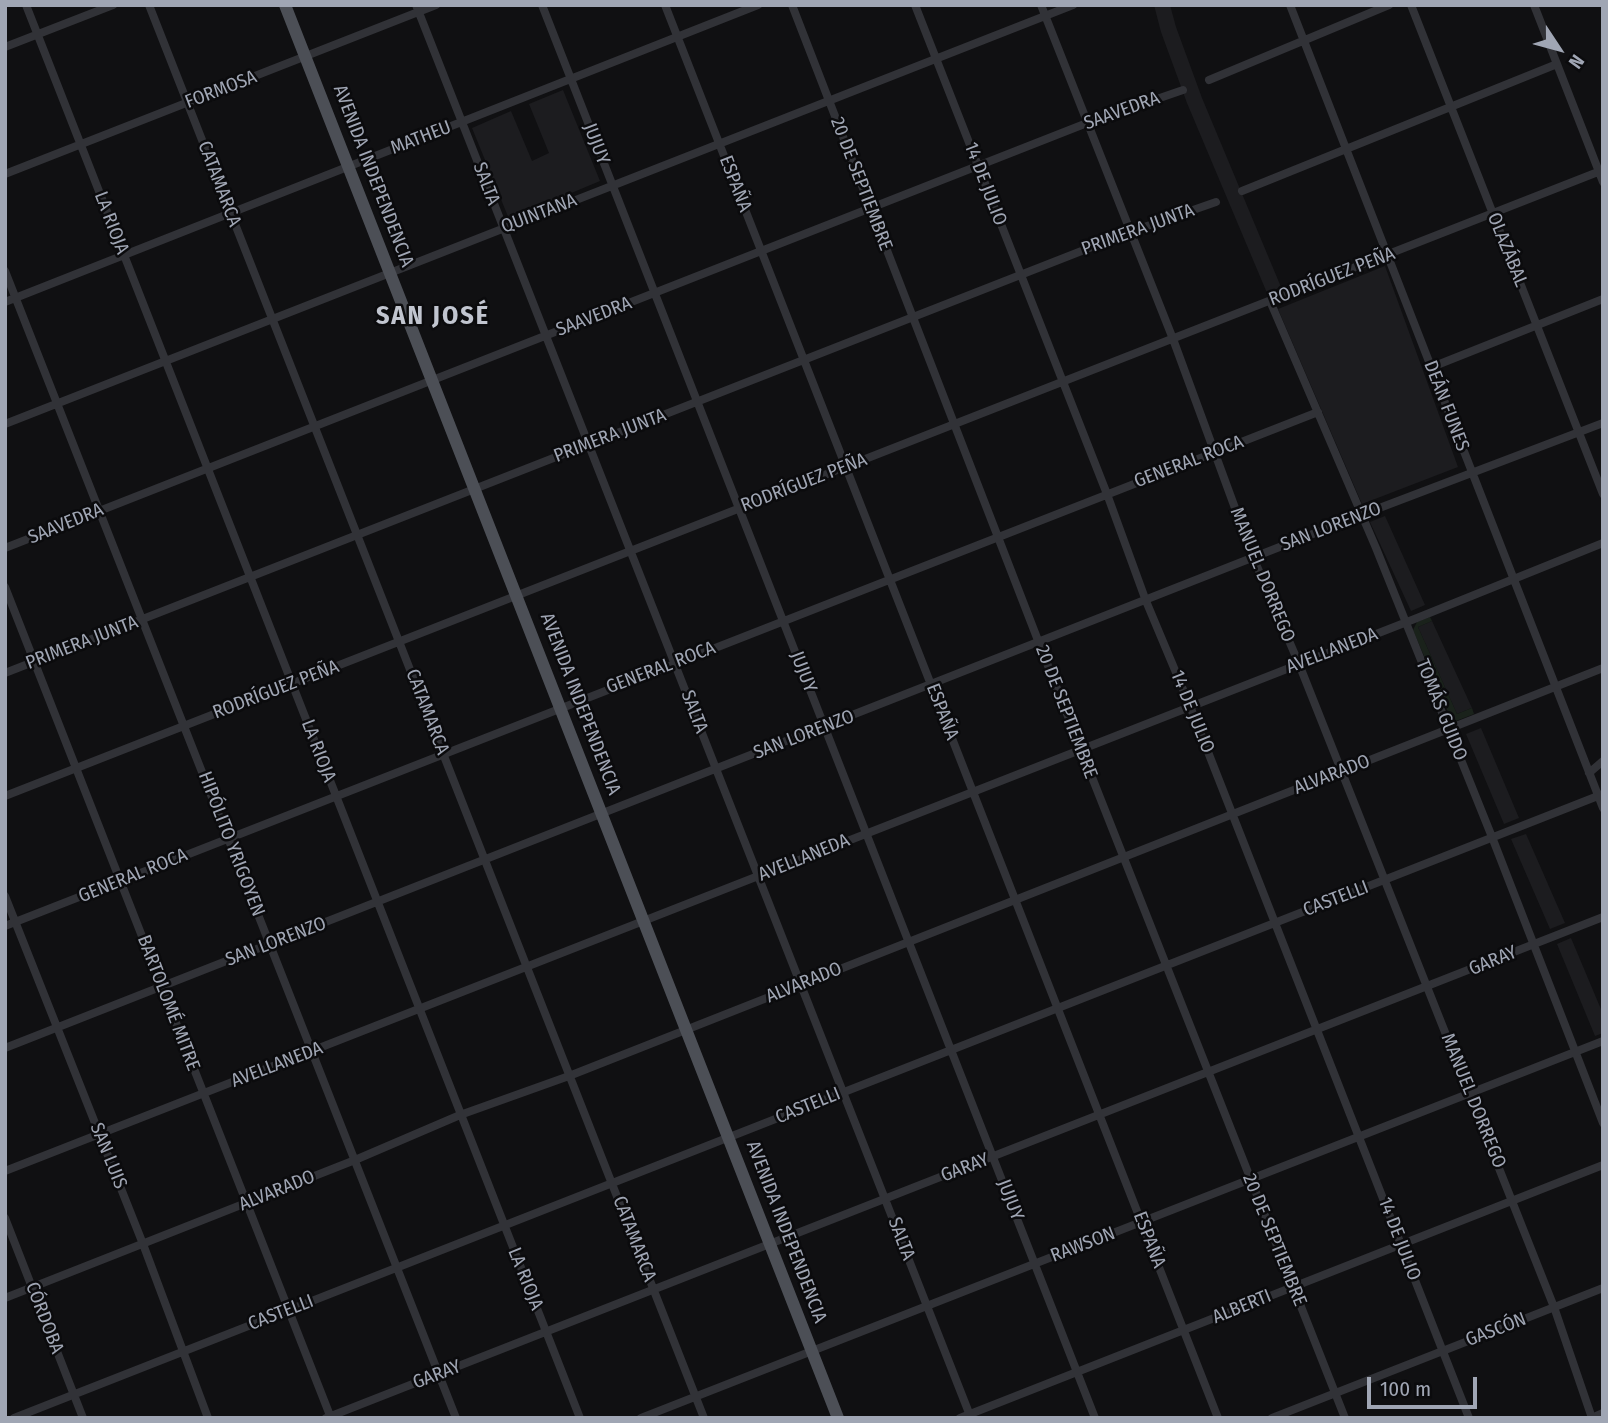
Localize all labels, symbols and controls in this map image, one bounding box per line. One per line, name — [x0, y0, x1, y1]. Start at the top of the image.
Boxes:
north arrow — [1524, 14, 1594, 84]
text: N — [1564, 50, 1589, 73]
street label: FORMOSA — [182, 66, 260, 114]
street label: AVENIDA INDEPENDENCIA — [328, 82, 418, 270]
street label: SAAVEDRA — [1081, 87, 1163, 135]
street label: 20 DE SEPTIEMBRE — [825, 114, 897, 254]
street label: MATHEU — [388, 116, 454, 160]
street label: JUJUY — [578, 120, 614, 168]
street label: CATAMARCA — [192, 138, 246, 230]
street label: 14 DE JULIO — [959, 139, 1011, 229]
street label: ESPAÑA — [714, 153, 756, 215]
street label: SALTA — [467, 159, 505, 209]
street label: LA RIOJA — [89, 189, 133, 257]
street label: QUINTANA — [498, 189, 580, 239]
street label: PRIMERA JUNTA — [1079, 199, 1197, 261]
street label: OLAZÁBAL — [1482, 210, 1532, 290]
street label: RODRÍGUEZ PEÑA — [1266, 243, 1398, 311]
street label: SAAVEDRA — [553, 292, 635, 342]
district label: SAN JOSÉ — [377, 301, 489, 333]
street label: DEÁN FUNES — [1418, 358, 1474, 454]
street label: PRIMERA JUNTA — [551, 404, 669, 468]
street label: GENERAL ROCA — [1131, 431, 1247, 493]
street label: RODRÍGUEZ PEÑA — [738, 449, 870, 517]
street label: SAN LORENZO — [1277, 497, 1385, 557]
street label: SAAVEDRA — [25, 499, 107, 549]
street label: MANUEL DORREGO — [1225, 504, 1299, 646]
street label: AVENIDA INDEPENDENCIA — [535, 610, 625, 798]
street label: PRIMERA JUNTA — [23, 611, 141, 675]
street label: AVELLANEDA — [1283, 623, 1381, 679]
street label: GENERAL ROCA — [603, 637, 719, 699]
street label: 20 DE SEPTIEMBRE — [1030, 642, 1102, 782]
street label: JUJUY — [785, 648, 821, 696]
street label: RODRÍGUEZ PEÑA — [210, 656, 342, 724]
street label: TOMÁS GUIDO — [1410, 656, 1472, 764]
street label: CATAMARCA — [400, 666, 454, 758]
street label: 14 DE JULIO — [1165, 667, 1219, 757]
street label: ESPAÑA — [921, 681, 963, 743]
street label: SALTA — [675, 687, 713, 737]
street label: SAN LORENZO — [750, 705, 858, 765]
street label: LA RIOJA — [296, 717, 340, 785]
street label: ALVARADO — [1291, 750, 1373, 800]
street label: HIPÓLITO YRIGOYEN — [193, 768, 269, 920]
street label: AVELLANEDA — [755, 829, 853, 887]
street label: GENERAL ROCA — [75, 844, 191, 908]
street label: CASTELLI — [1300, 876, 1372, 922]
street label: SAN LORENZO — [222, 912, 330, 972]
street label: BARTOLOMÉ MITRE — [132, 932, 204, 1074]
street label: GARAY — [1466, 941, 1520, 981]
street label: ALVARADO — [763, 957, 845, 1009]
street label: MANUEL DORREGO — [1436, 1030, 1510, 1172]
street label: AVELLANEDA — [228, 1037, 326, 1093]
street label: CASTELLI — [772, 1083, 844, 1129]
street label: SAN LUIS — [85, 1120, 131, 1192]
street label: AVENIDA INDEPENDENCIA — [741, 1138, 831, 1326]
street label: GARAY — [938, 1148, 992, 1188]
street label: ALVARADO — [236, 1165, 318, 1217]
street label: 20 DE SEPTIEMBRE — [1237, 1170, 1311, 1310]
street label: JUJUY — [992, 1176, 1028, 1224]
street label: CATAMARCA — [607, 1193, 661, 1285]
street label: 14 DE JULIO — [1373, 1194, 1425, 1284]
street label: ESPAÑA — [1128, 1209, 1170, 1271]
street label: SALTA — [882, 1214, 920, 1264]
street label: RAWSON — [1048, 1222, 1118, 1268]
street label: LA RIOJA — [502, 1245, 548, 1313]
street label: CÓRDOBA — [20, 1279, 68, 1357]
street label: ALBERTI — [1209, 1285, 1275, 1329]
street label: CASTELLI — [245, 1290, 317, 1336]
street label: GASCÓN — [1462, 1308, 1530, 1352]
street label: GARAY — [410, 1355, 464, 1395]
scale bar — [1370, 1364, 1480, 1408]
text: 100 m — [1380, 1376, 1431, 1402]

